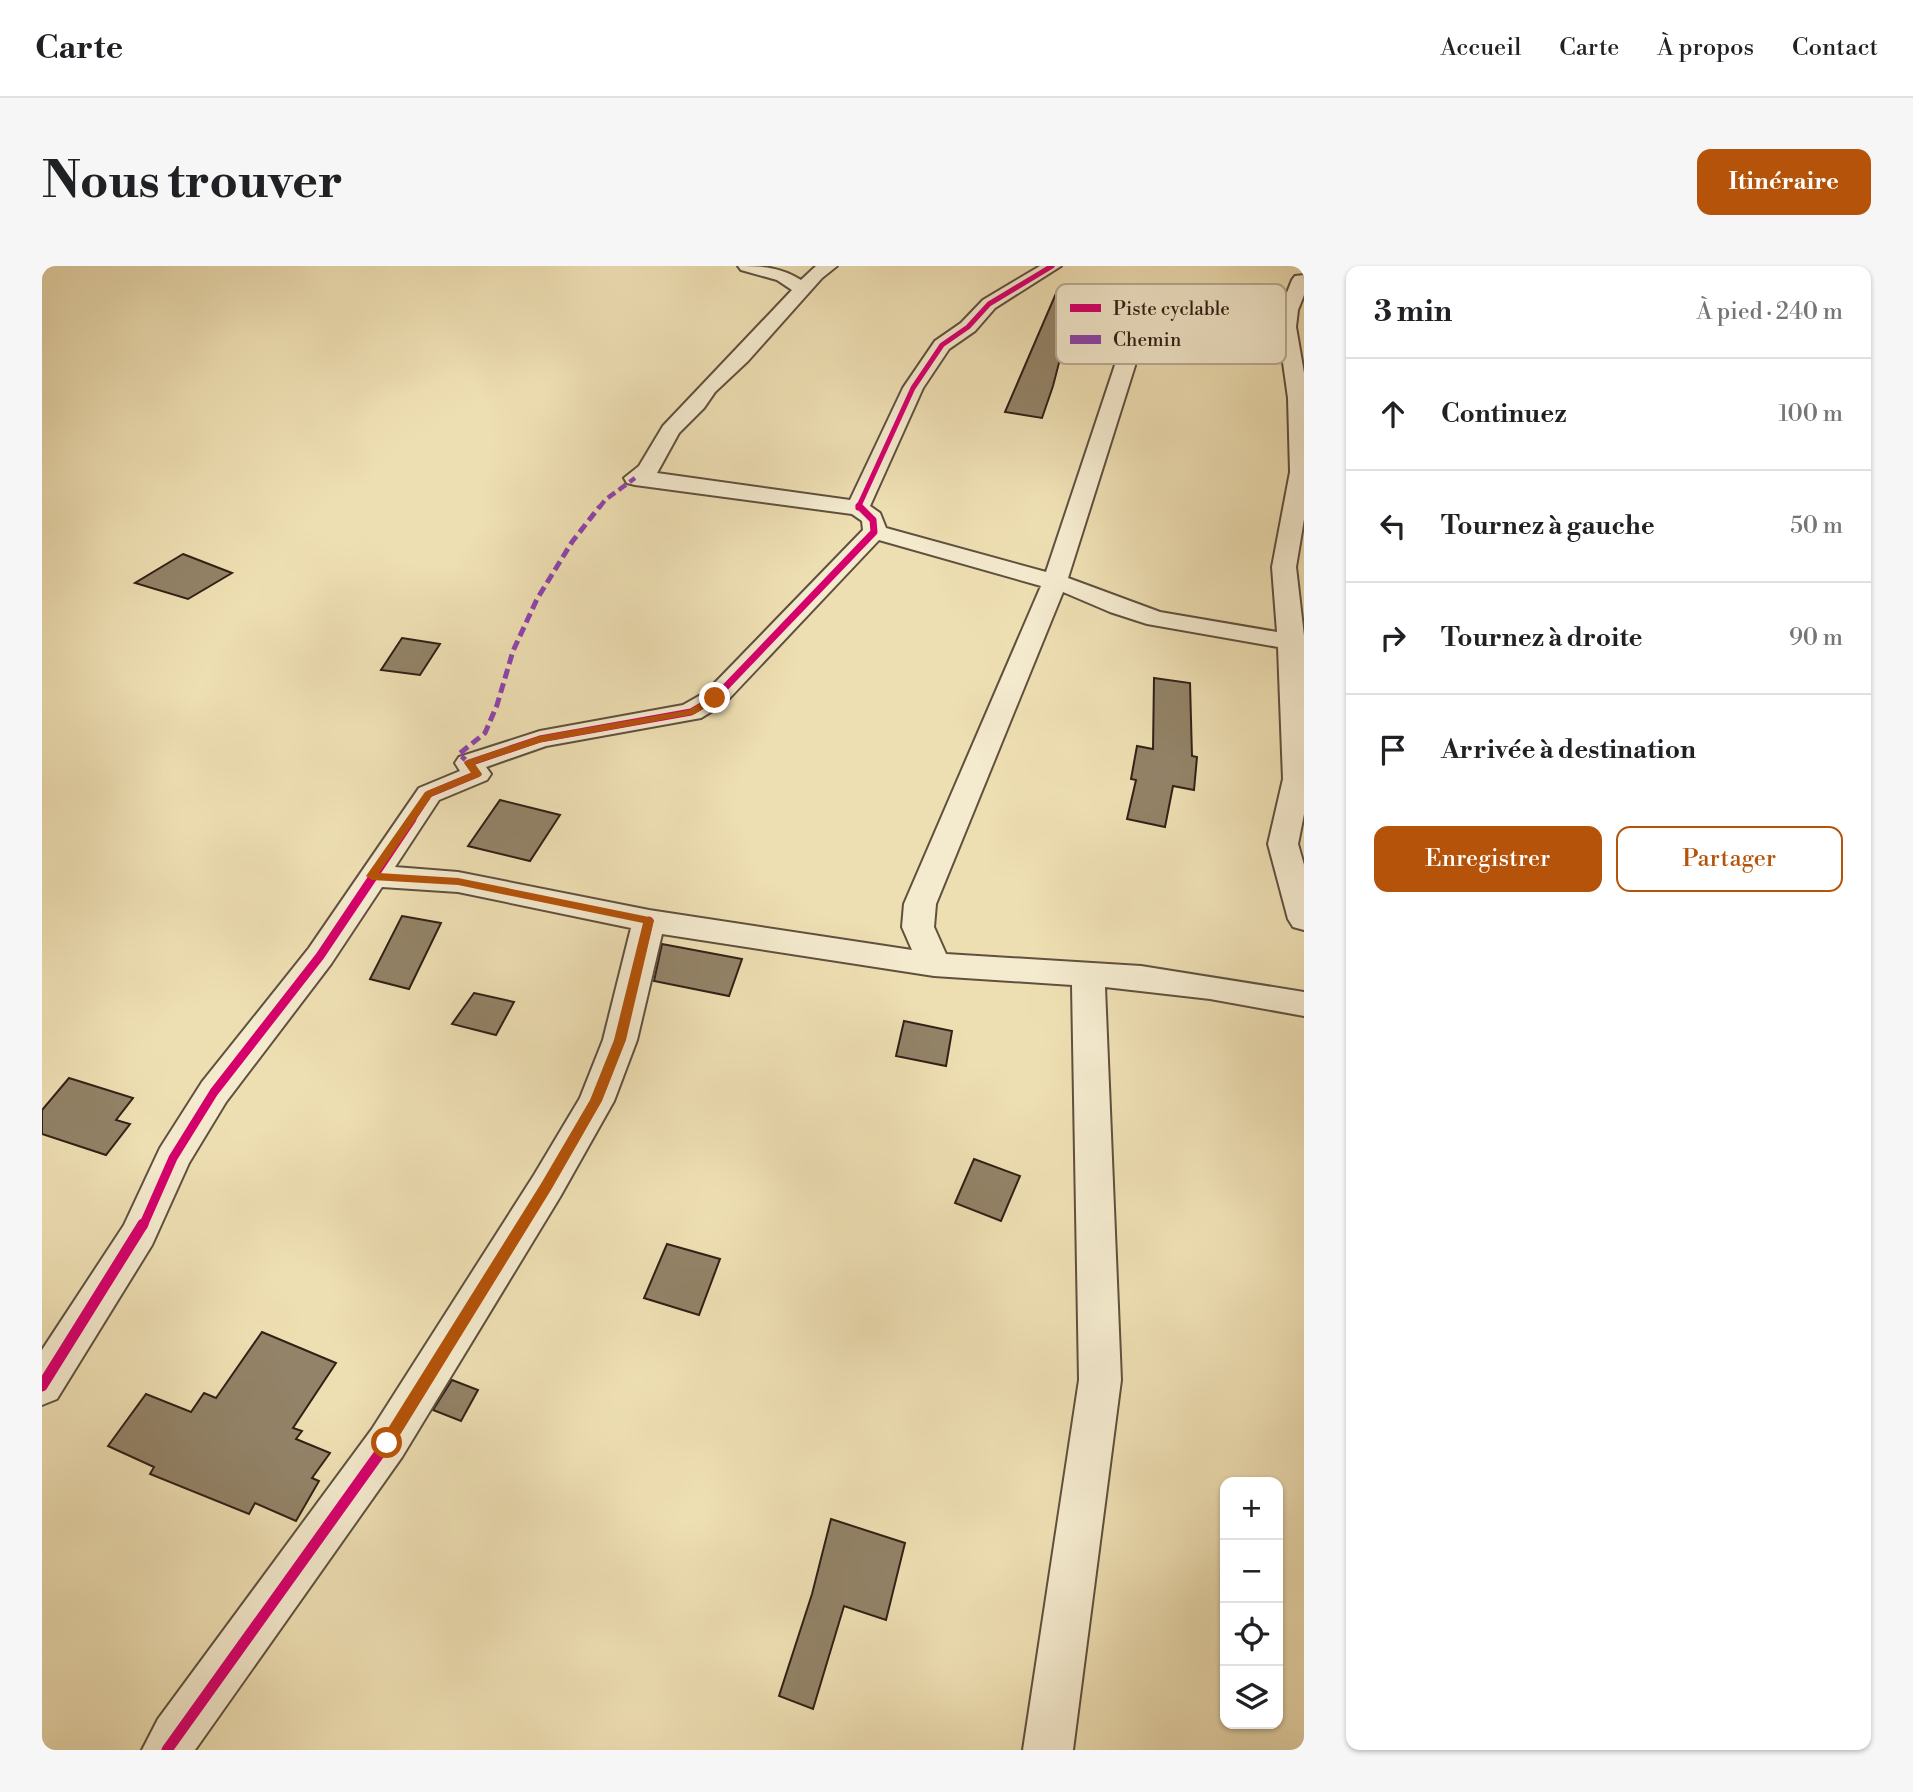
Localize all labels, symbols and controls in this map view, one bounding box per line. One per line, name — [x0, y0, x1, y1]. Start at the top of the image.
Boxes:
text: Carte — [35, 28, 123, 69]
text: Accueil — [1440, 33, 1521, 63]
text: Carte — [1559, 33, 1619, 63]
text: À propos — [1657, 33, 1754, 63]
text: Contact — [1792, 33, 1878, 63]
button: Itinéraire — [1697, 149, 1871, 215]
text: Nous trouver — [42, 152, 343, 213]
legend — [1056, 284, 1286, 364]
text: 3 min — [1374, 293, 1452, 331]
text: Piste cyclable — [1113, 297, 1230, 321]
text: À pied · 240 m — [1697, 298, 1843, 326]
text: Chemin — [1113, 328, 1181, 352]
icon: ahead — [1374, 395, 1412, 433]
text: Continuez — [1441, 398, 1567, 430]
text: 100 m — [1778, 400, 1843, 428]
icon: left — [1374, 507, 1412, 545]
text: Tournez à gauche — [1441, 510, 1655, 542]
text: 50 m — [1790, 512, 1843, 540]
icon: right — [1374, 619, 1412, 657]
text: Tournez à droite — [1441, 622, 1643, 654]
text: 90 m — [1789, 624, 1843, 652]
route end — [699, 682, 730, 713]
icon: arrive — [1374, 731, 1412, 769]
text: Arrivée à destination — [1441, 734, 1696, 766]
button: Enregistrer — [1374, 826, 1602, 892]
button: Partager — [1616, 826, 1843, 892]
route start — [371, 1427, 402, 1458]
map controls — [1220, 1477, 1283, 1729]
button: + — [1220, 1477, 1283, 1540]
button: − — [1220, 1540, 1283, 1603]
button: locate — [1220, 1603, 1283, 1666]
button: layers — [1220, 1666, 1283, 1729]

